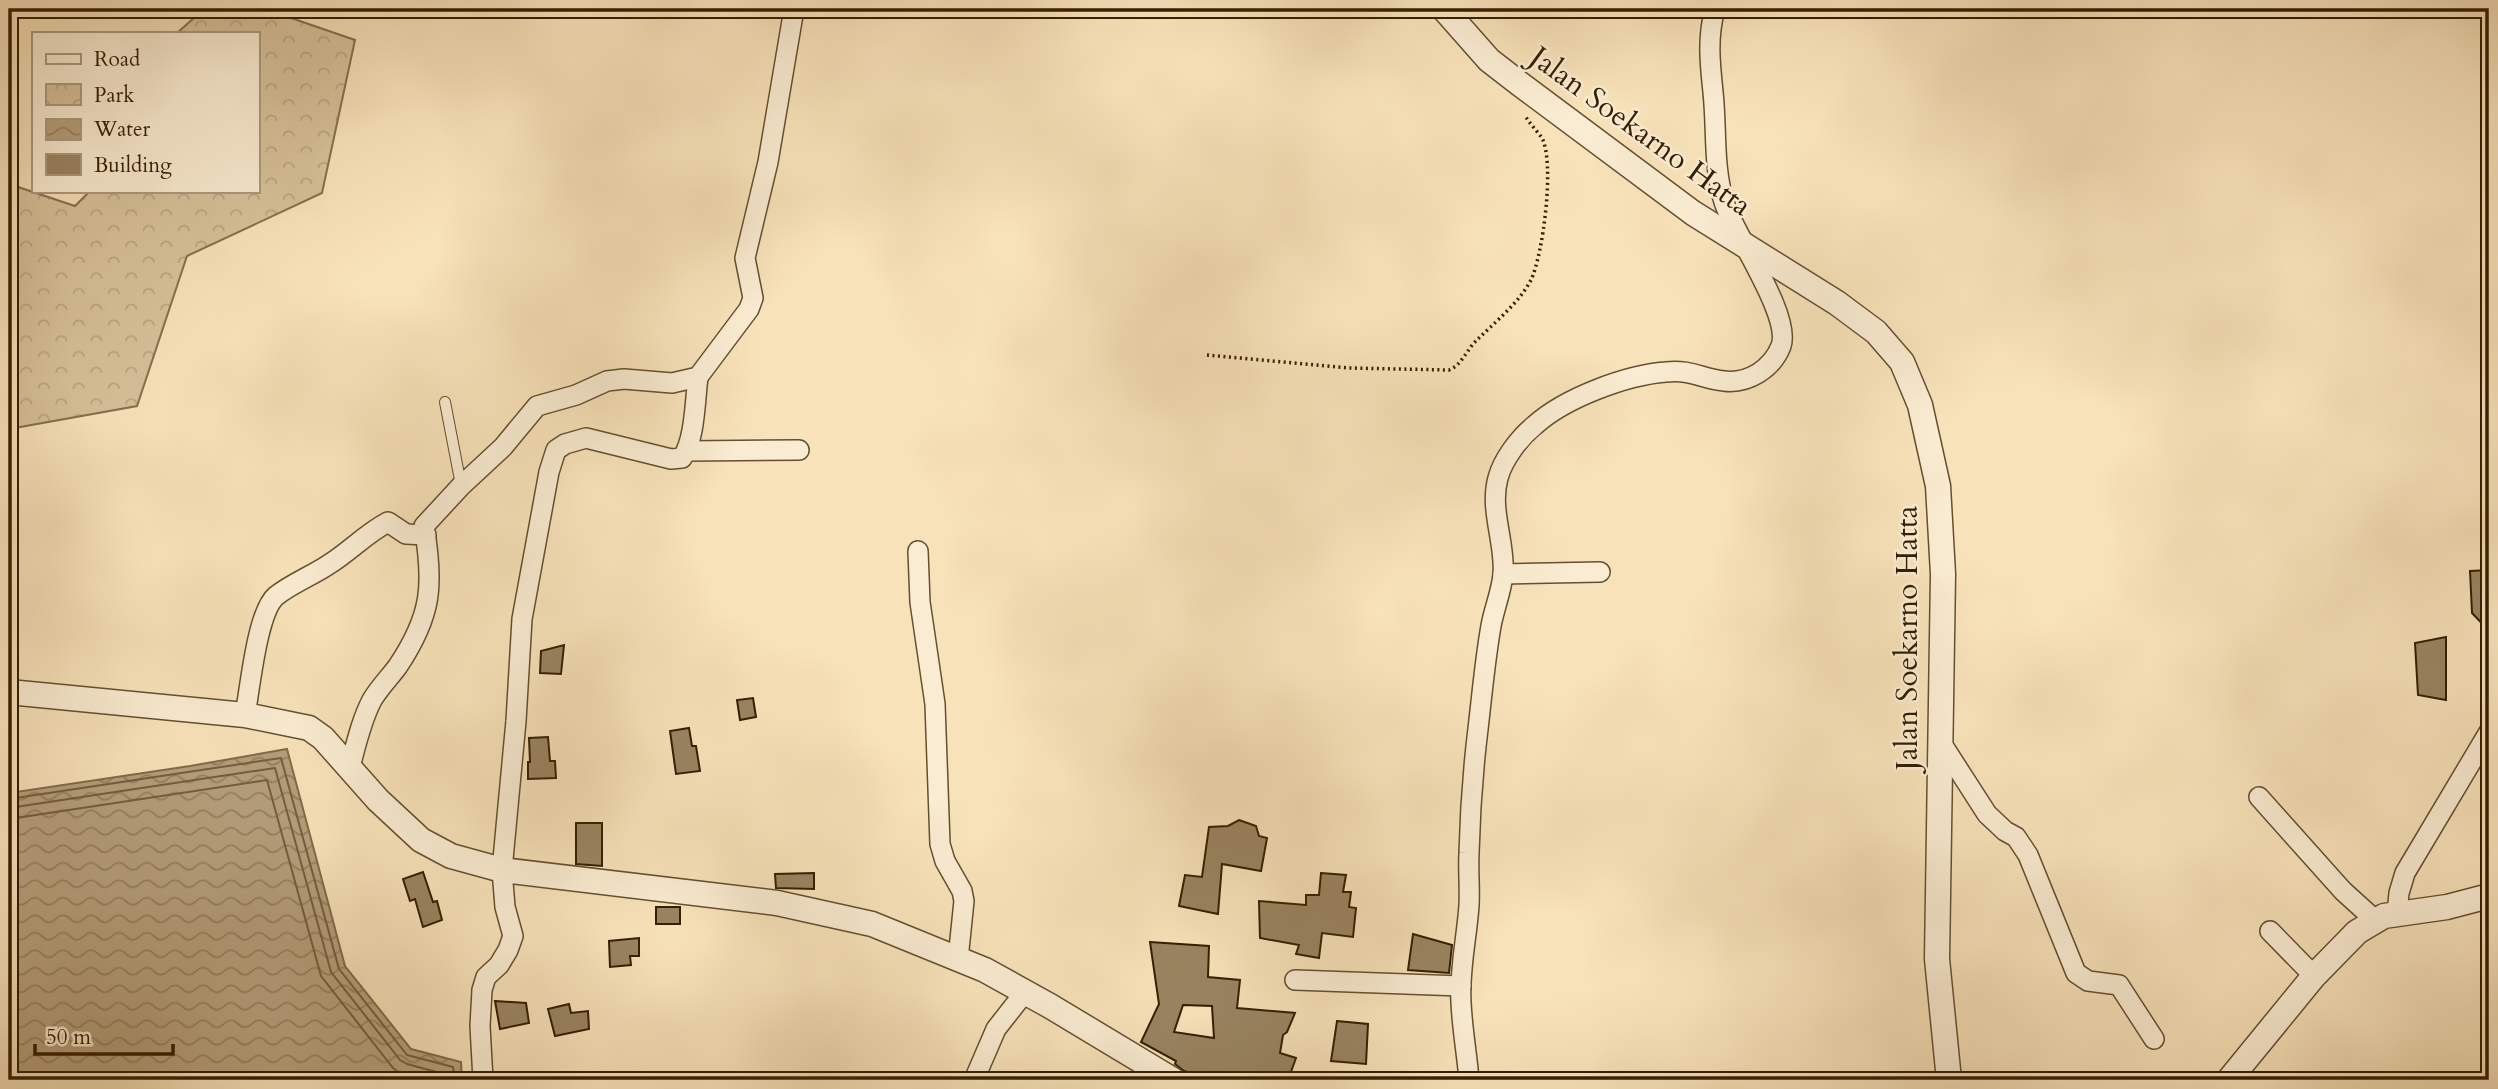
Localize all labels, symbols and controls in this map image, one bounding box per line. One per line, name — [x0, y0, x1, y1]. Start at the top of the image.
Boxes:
legend — [32, 32, 259, 192]
street label: Jalan Soekarno Hatta — [1518, 35, 1760, 226]
text: Road — [94, 45, 140, 74]
text: Park — [94, 81, 135, 110]
text: Water — [93, 115, 150, 144]
text: Building — [94, 151, 172, 180]
street label: Jalan Soekarno Hatta — [1887, 506, 1928, 774]
scale bar — [35, 1012, 173, 1056]
text: 50 m — [46, 1023, 91, 1052]

